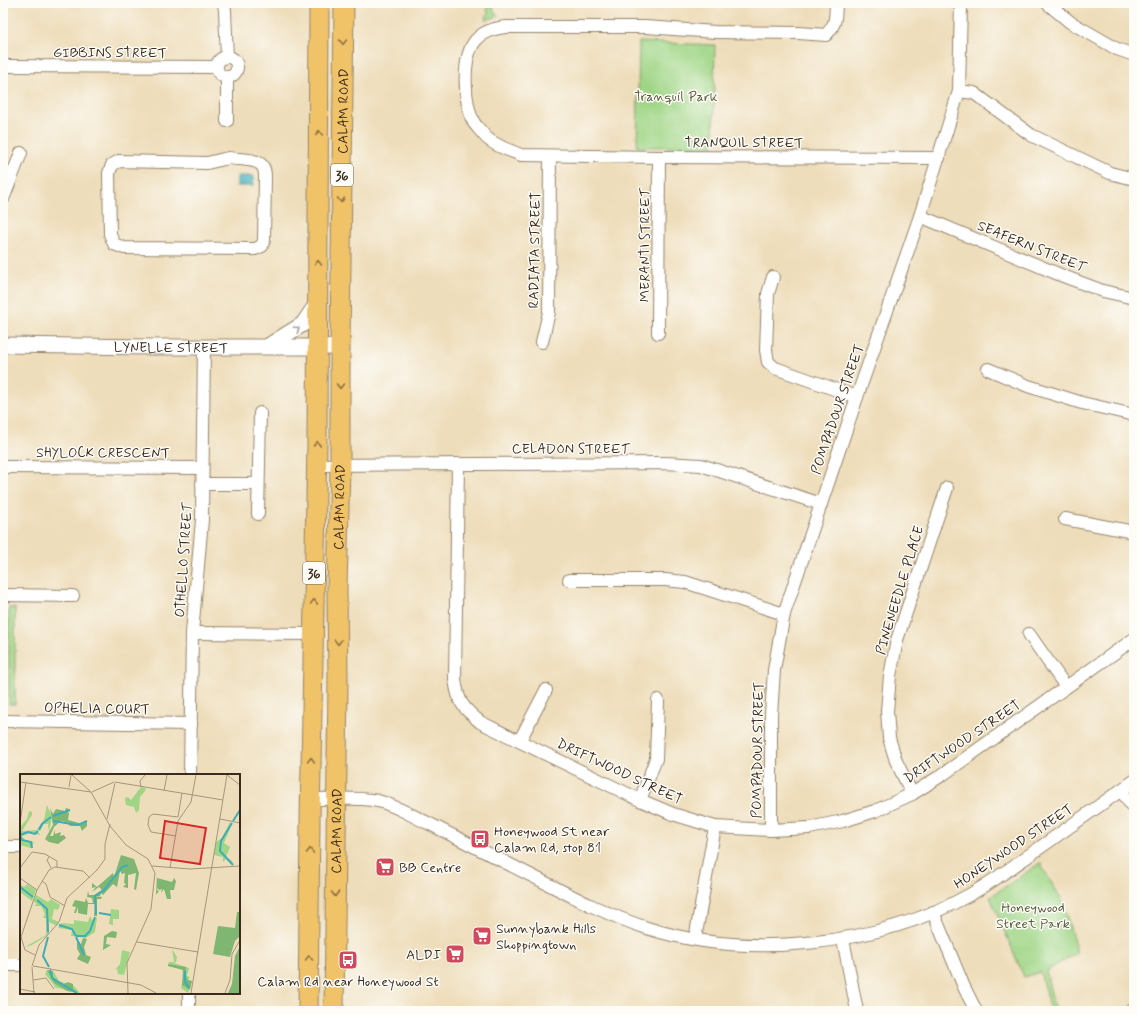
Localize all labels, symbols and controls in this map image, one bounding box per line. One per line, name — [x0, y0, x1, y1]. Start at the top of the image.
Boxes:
one-way arrow — [339, 39, 347, 45]
street label: GIBBINS STREET — [53, 44, 167, 62]
street label: CALAM ROAD — [334, 68, 353, 154]
park label: Tranquil Park — [634, 88, 718, 106]
one-way arrow — [315, 130, 323, 136]
street label: TRANQUIL STREET — [684, 134, 804, 152]
road number: 36 — [331, 164, 353, 186]
street label: MERANTI STREET — [636, 187, 654, 302]
street label: RADIATA STREET — [525, 192, 545, 309]
one-way arrow — [337, 197, 345, 203]
street label: SEAFERN STREET — [975, 217, 1089, 277]
one-way arrow — [314, 260, 322, 266]
one-way arrow — [292, 327, 299, 334]
street label: LYNELLE STREET — [114, 338, 228, 357]
street label: POMPADOUR STREET — [807, 342, 869, 477]
one-way arrow — [336, 383, 344, 389]
street label: CELADON STREET — [512, 440, 631, 458]
one-way arrow — [312, 441, 321, 447]
street label: SHYLOCK CRESCENT — [36, 444, 170, 462]
street label: CALAM ROAD — [330, 464, 350, 550]
street label: OTHELLO STREET — [171, 501, 197, 618]
street label: PINENEEDLE PLACE — [872, 524, 928, 657]
road number: 36 — [303, 562, 325, 584]
one-way arrow — [310, 599, 318, 605]
one-way arrow — [334, 639, 342, 645]
street label: POMPADOUR STREET — [748, 682, 768, 818]
street label: DRIFTWOOD STREET — [901, 696, 1024, 788]
street label: OPHELIA COURT — [44, 699, 150, 719]
street label: DRIFTWOOD STREET — [554, 735, 685, 809]
one-way arrow — [307, 757, 315, 763]
inset map — [20, 774, 240, 994]
street label: CALAM ROAD — [328, 788, 347, 874]
street label: HONEYWOOD STREET — [950, 800, 1077, 893]
place label: Honeywood St near Calam Rd, stop 81 — [494, 823, 610, 857]
bus stop icon: Honeywood St near Calam Rd, stop 81 — [469, 828, 491, 850]
one-way arrow — [306, 848, 314, 854]
supermarket icon: BB Centre — [374, 856, 396, 878]
place label: BB Centre — [399, 859, 461, 877]
one-way arrow — [331, 891, 340, 897]
park label: Honeywood Street Park — [996, 899, 1070, 933]
place label: Sunnybank Hills Shoppingtown — [496, 920, 596, 954]
supermarket icon: Sunnybank Hills Shoppingtown — [471, 925, 493, 947]
supermarket icon: ALDI — [444, 943, 466, 965]
place label: ALDI — [406, 946, 441, 964]
bus stop icon: Calam Rd near Honeywood St — [337, 949, 359, 971]
one-way arrow — [305, 955, 313, 961]
place label: Calam Rd near Honeywood St — [257, 973, 439, 991]

